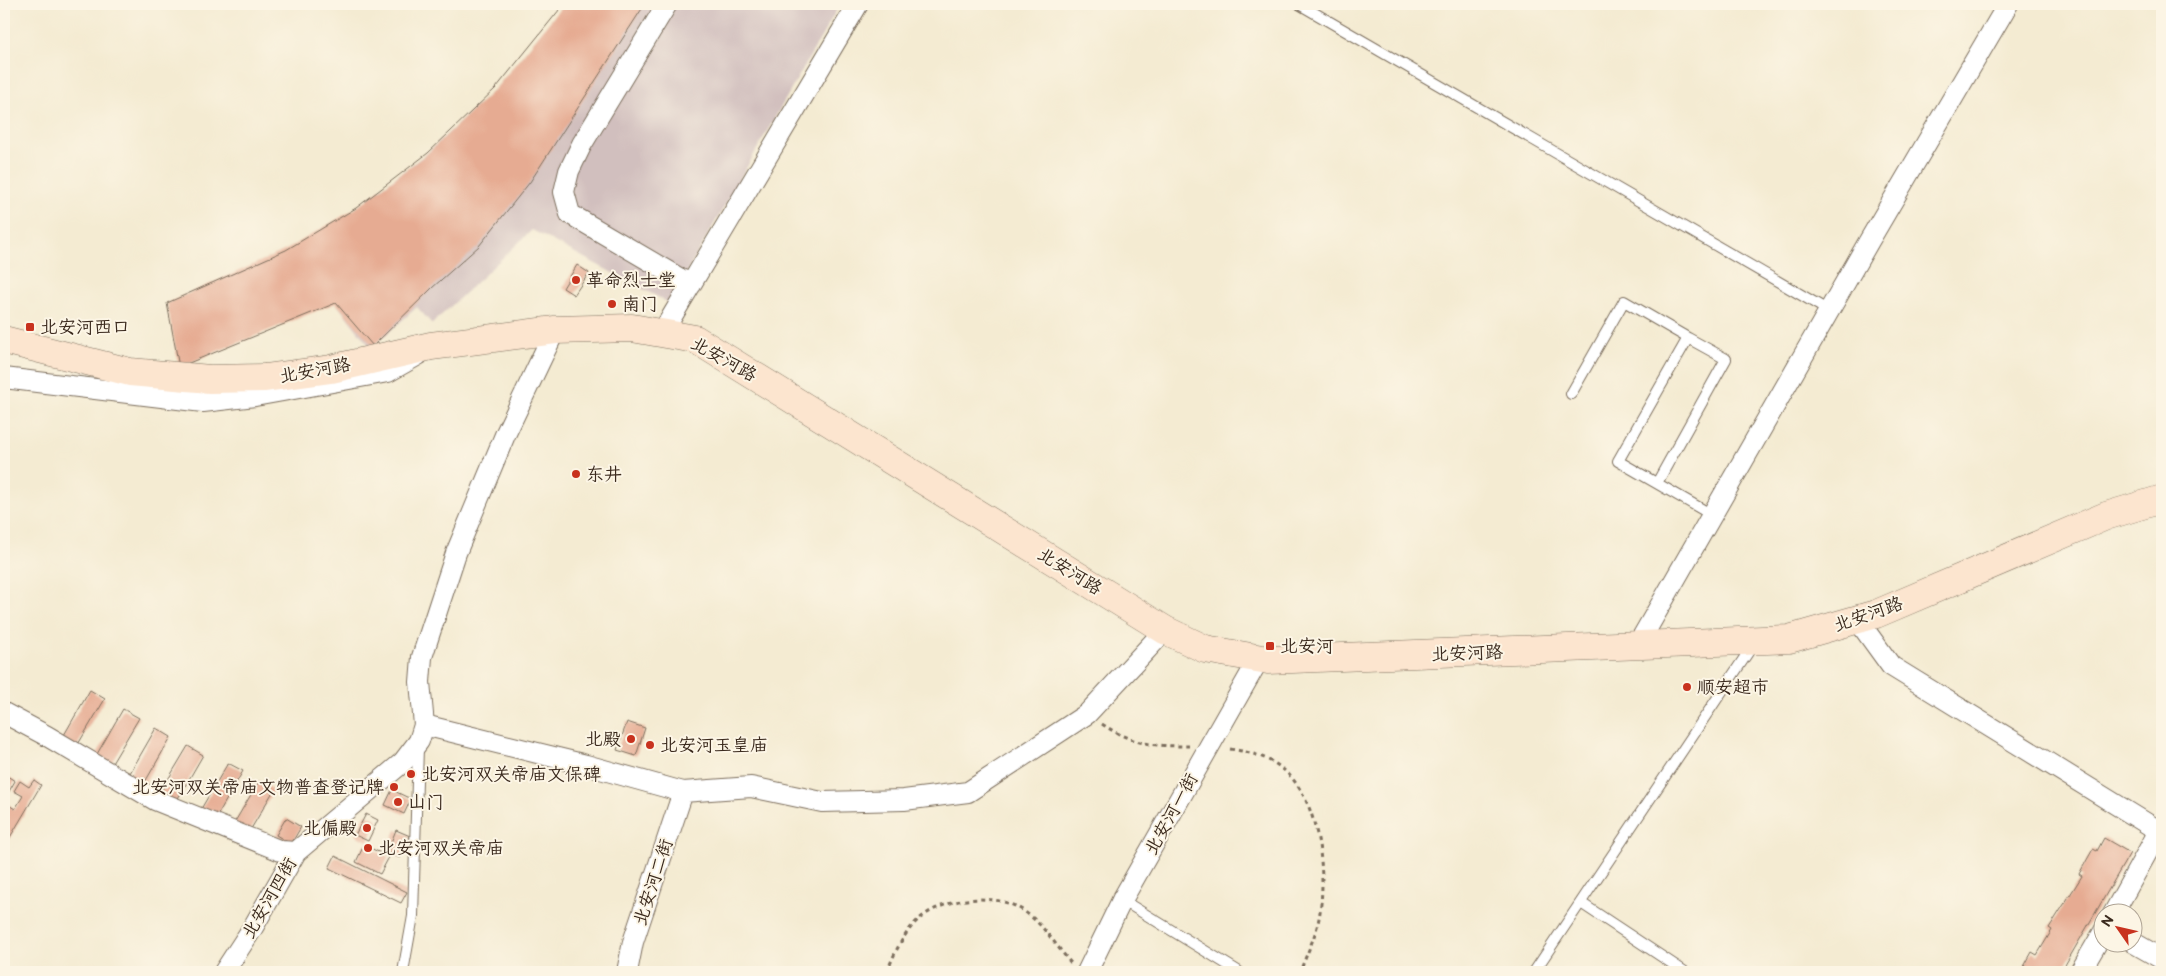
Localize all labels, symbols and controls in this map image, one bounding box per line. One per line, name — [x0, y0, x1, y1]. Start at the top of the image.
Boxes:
place label: 革命烈士堂 — [586, 270, 676, 291]
marker: 革命烈士堂 — [570, 274, 582, 286]
place label: 南门 — [622, 294, 658, 315]
marker: 南门 — [606, 298, 618, 310]
place label: 北安河西口 — [40, 317, 130, 338]
marker: 北安河西口 — [24, 321, 36, 333]
street label: 北安河路 — [687, 333, 760, 386]
street label: 北安河路 — [278, 354, 352, 387]
place label: 东井 — [586, 464, 622, 485]
marker: 东井 — [570, 468, 582, 480]
street label: 北安河路 — [1034, 543, 1106, 599]
street label: 北安河路 — [1831, 593, 1906, 636]
place label: 北安河 — [1280, 636, 1334, 657]
marker: 北安河 — [1264, 640, 1276, 652]
street label: 北安河路 — [1431, 642, 1503, 665]
place label: 顺安超市 — [1697, 677, 1769, 698]
marker: 顺安超市 — [1681, 681, 1693, 693]
place label: 北殿 — [585, 729, 621, 750]
marker: 北殿 — [625, 733, 637, 745]
place label: 北安河玉皇庙 — [660, 735, 768, 756]
marker: 北安河玉皇庙 — [644, 739, 656, 751]
place label: 北安河双关帝庙文保碑 — [421, 764, 601, 785]
marker: 北安河双关帝庙文保碑 — [405, 768, 417, 780]
street label: 北安河一街 — [1140, 770, 1202, 859]
place label: 北安河双关帝庙文物普查登记牌 — [132, 777, 384, 798]
marker: 北安河双关帝庙文物普查登记牌 — [388, 781, 400, 793]
place label: 山门 — [408, 792, 444, 813]
marker: 山门 — [392, 796, 404, 808]
place label: 北偏殿 — [303, 818, 357, 839]
marker: 北偏殿 — [361, 822, 373, 834]
street label: 北安河二街 — [630, 836, 677, 928]
place label: 北安河双关帝庙 — [378, 838, 504, 859]
marker: 北安河双关帝庙 — [362, 842, 374, 854]
street label: 北安河四街 — [238, 854, 301, 942]
north arrow — [2094, 904, 2144, 954]
text: N — [2098, 912, 2118, 930]

